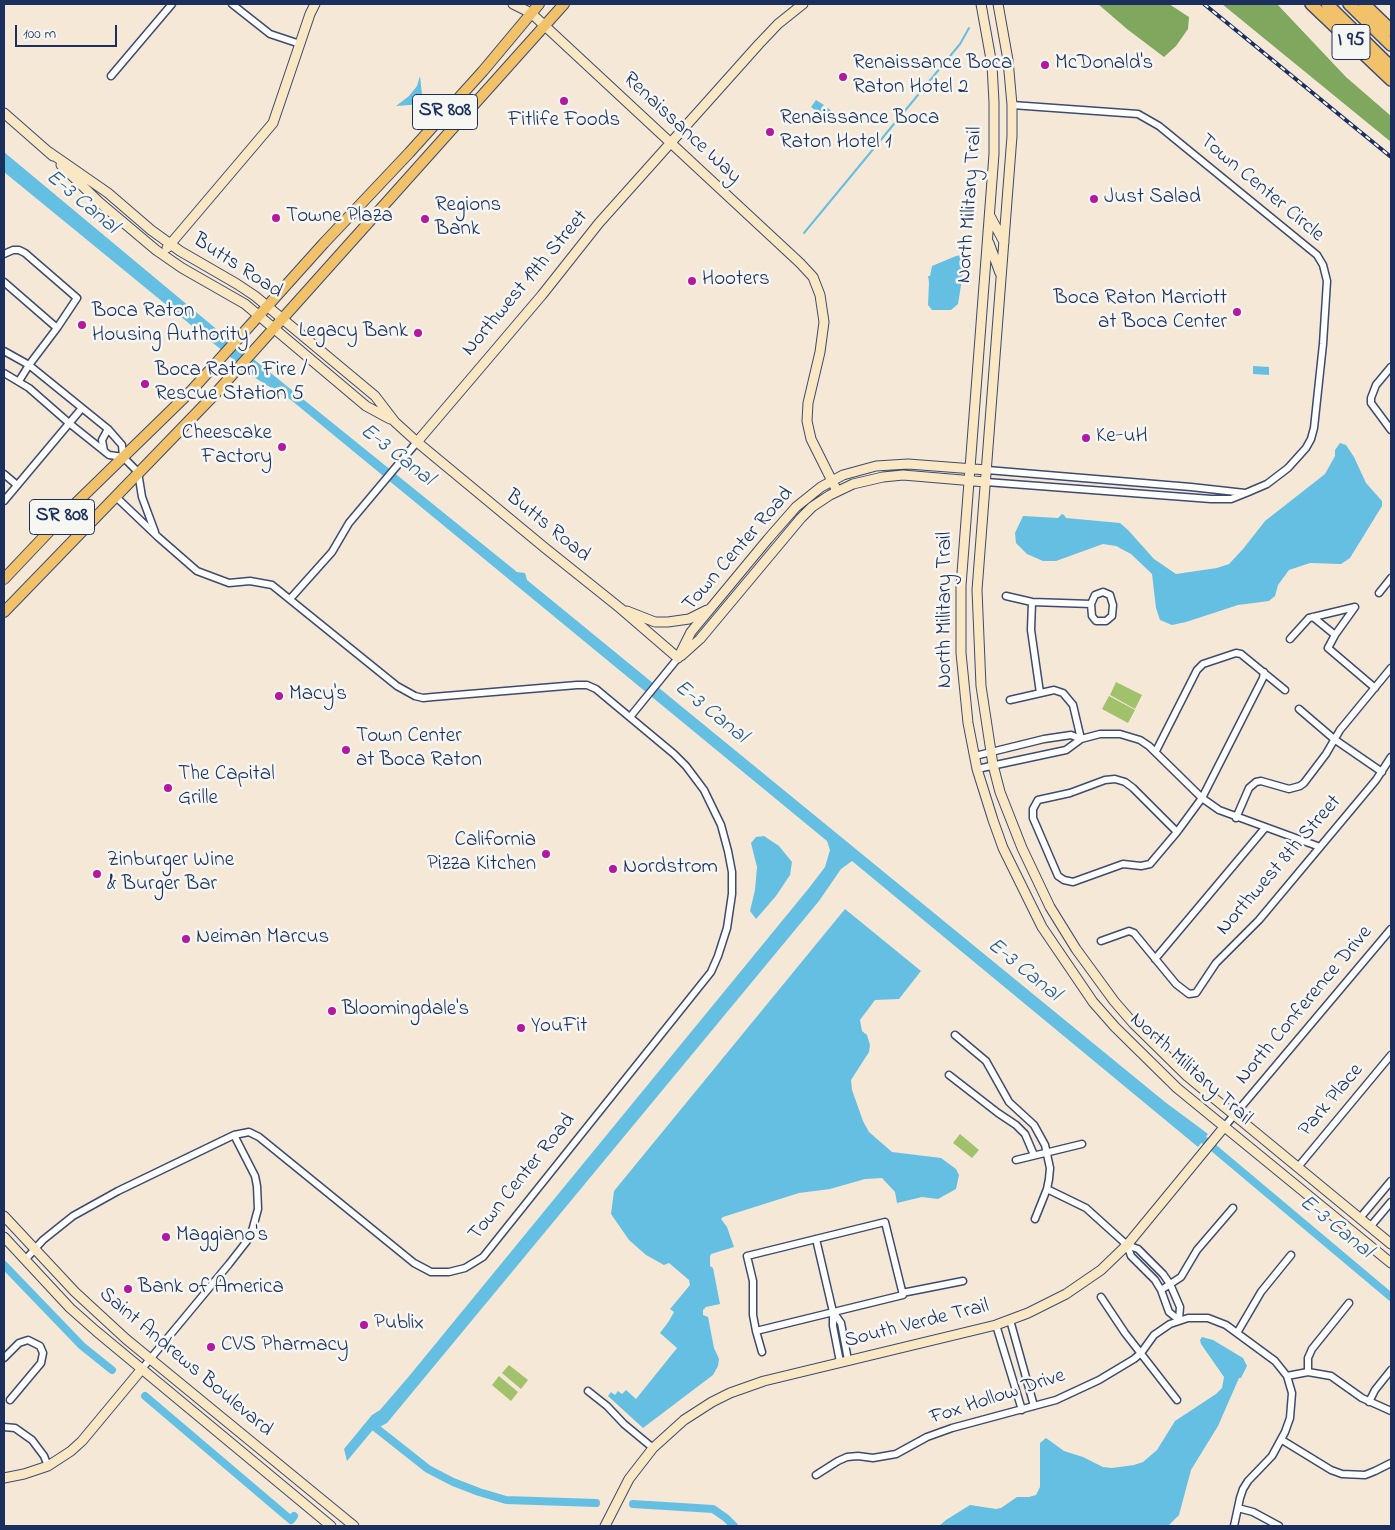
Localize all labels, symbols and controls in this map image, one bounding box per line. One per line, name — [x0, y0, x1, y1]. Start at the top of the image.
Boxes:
scale bar — [18, 15, 120, 47]
text: 100 m — [23, 23, 56, 45]
road number: I 95 — [1332, 24, 1370, 60]
place label: Renaissance Boca Raton Hotel 2 — [853, 52, 1012, 102]
place label: McDonald's — [1055, 52, 1153, 78]
marker: McDonald's — [1039, 59, 1051, 71]
street label: Renaissance Way — [617, 68, 745, 190]
marker: Renaissance Boca Raton Hotel 2 — [837, 71, 849, 83]
road number: SR 808 — [412, 94, 478, 130]
marker: Fitlife Foods — [558, 95, 570, 107]
place label: Renaissance Boca Raton Hotel 1 — [780, 107, 939, 157]
place label: Fitlife Foods — [508, 109, 620, 135]
marker: Renaissance Boca Raton Hotel 1 — [764, 126, 776, 138]
street label: North Military Trail — [953, 126, 989, 284]
street label: Town Center Circle — [1193, 130, 1329, 248]
water label: E-3 Canal — [39, 165, 123, 241]
place label: Just Salad — [1104, 186, 1201, 212]
marker: Just Salad — [1088, 193, 1100, 205]
place label: Regions Bank — [435, 194, 501, 244]
place label: Towne Plaza — [286, 205, 393, 231]
street label: Northwest 19th Street — [458, 206, 594, 362]
marker: Towne Plaza — [270, 212, 282, 224]
marker: Regions Bank — [419, 213, 431, 225]
street label: Butts Road — [187, 229, 287, 305]
place label: Hooters — [702, 268, 770, 294]
marker: Hooters — [686, 275, 698, 287]
place label: Boca Raton Marriott at Boca Center — [1054, 287, 1227, 337]
place label: Boca Raton Housing Authority — [92, 300, 248, 350]
marker: Boca Raton Marriott at Boca Center — [1231, 306, 1243, 318]
marker: Boca Raton Housing Authority — [76, 319, 88, 331]
place label: Legacy Bank — [299, 320, 408, 346]
marker: Legacy Bank — [412, 327, 424, 339]
place label: Boca Raton Fire / Rescue Station 5 — [155, 359, 308, 409]
marker: Boca Raton Fire / Rescue Station 5 — [139, 378, 151, 390]
water label: E-3 Canal — [354, 419, 438, 493]
place label: Cheescake Factory — [182, 422, 272, 472]
place label: Ke-uH — [1096, 425, 1148, 451]
marker: Ke-uH — [1080, 432, 1092, 444]
marker: Cheescake Factory — [276, 441, 288, 453]
street label: Town Center Road — [678, 483, 800, 617]
street label: Butts Road — [500, 485, 594, 569]
road number: SR 808 — [30, 500, 94, 534]
street label: North Military Trail — [934, 532, 960, 688]
water label: E-3 Canal — [668, 676, 752, 750]
place label: Macy's — [289, 683, 347, 709]
marker: Macy's — [273, 690, 285, 702]
place label: Town Center at Boca Raton — [356, 725, 482, 775]
marker: Town Center at Boca Raton — [340, 744, 352, 756]
place label: The Capital Grille — [178, 763, 275, 813]
marker: The Capital Grille — [162, 782, 174, 794]
street label: Northwest 8th Street — [1212, 791, 1348, 941]
place label: California Pizza Kitchen — [427, 829, 536, 879]
marker: California Pizza Kitchen — [540, 848, 552, 860]
place label: Zinburger Wine & Burger Bar — [107, 849, 234, 899]
place label: Nordstrom — [623, 856, 718, 882]
marker: Nordstrom — [607, 863, 619, 875]
marker: Zinburger Wine & Burger Bar — [91, 868, 103, 880]
street label: North Conference Drive — [1231, 921, 1379, 1091]
place label: Neiman Marcus — [196, 926, 329, 952]
marker: Neiman Marcus — [180, 933, 192, 945]
water label: E-3 Canal — [981, 934, 1065, 1008]
place label: Bloomingdale's — [342, 998, 469, 1024]
marker: Bloomingdale's — [326, 1005, 338, 1017]
street label: North Military Trail — [1123, 1008, 1257, 1132]
place label: YouFit — [531, 1015, 587, 1041]
marker: YouFit — [515, 1022, 527, 1034]
street label: Park Place — [1294, 1059, 1370, 1143]
street label: Town Center Road — [464, 1109, 582, 1247]
water label: E-3 Canal — [1293, 1191, 1377, 1265]
place label: Maggiano's — [176, 1224, 268, 1250]
marker: Maggiano's — [160, 1231, 172, 1243]
place label: Bank of America — [138, 1276, 284, 1302]
street label: Saint Andrews Boulevard — [93, 1283, 277, 1443]
marker: Bank of America — [122, 1283, 134, 1295]
street label: South Verde Trail — [842, 1295, 992, 1355]
place label: Publix — [374, 1312, 424, 1338]
marker: Publix — [358, 1319, 370, 1331]
place label: CVS Pharmacy — [221, 1334, 348, 1360]
marker: CVS Pharmacy — [205, 1341, 217, 1353]
street label: Fox Hollow Drive — [927, 1364, 1069, 1432]

